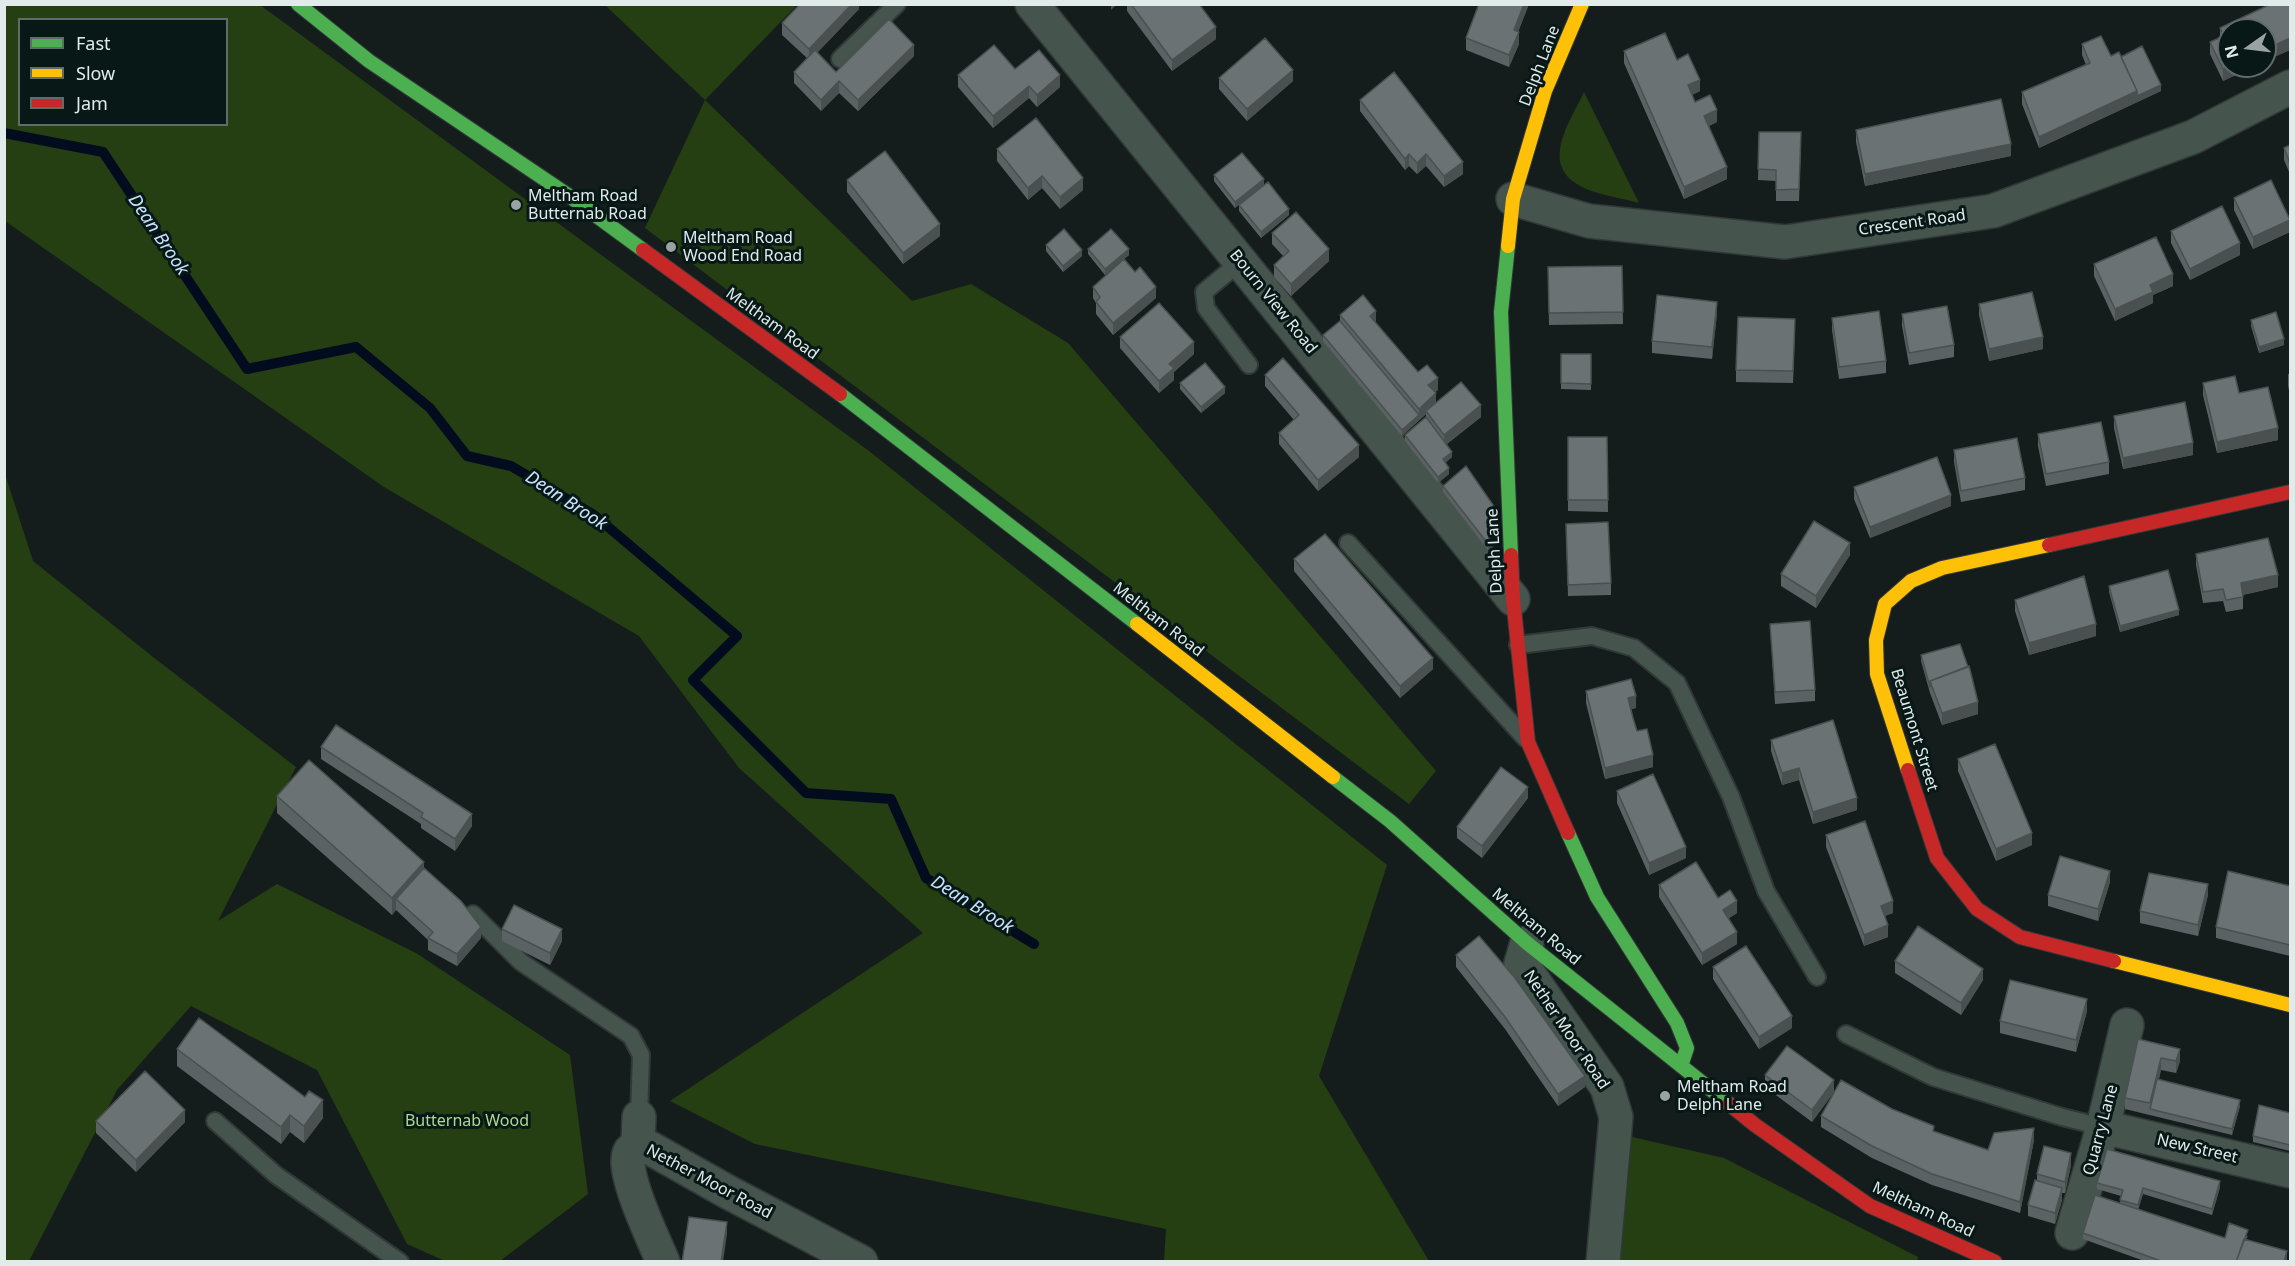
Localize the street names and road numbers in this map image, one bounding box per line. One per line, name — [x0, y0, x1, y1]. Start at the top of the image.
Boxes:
street label: Delph Lane — [1516, 23, 1564, 109]
street label: Crescent Road — [1857, 206, 1967, 240]
street label: Bourn View Road — [1225, 246, 1321, 358]
street label: Meltham Road — [722, 284, 822, 364]
street label: Delph Lane — [1483, 508, 1507, 594]
street label: Meltham Road — [1109, 579, 1207, 661]
street label: Beaumont Street — [1886, 666, 1942, 794]
street label: Meltham Road — [1488, 884, 1584, 970]
street label: Nether Moor Road — [1519, 967, 1613, 1093]
street label: Quarry Lane — [2080, 1083, 2122, 1177]
street label: New Street — [2155, 1130, 2239, 1168]
street label: Nether Moor Road — [643, 1141, 775, 1223]
street label: Meltham Road — [1869, 1178, 1977, 1242]

